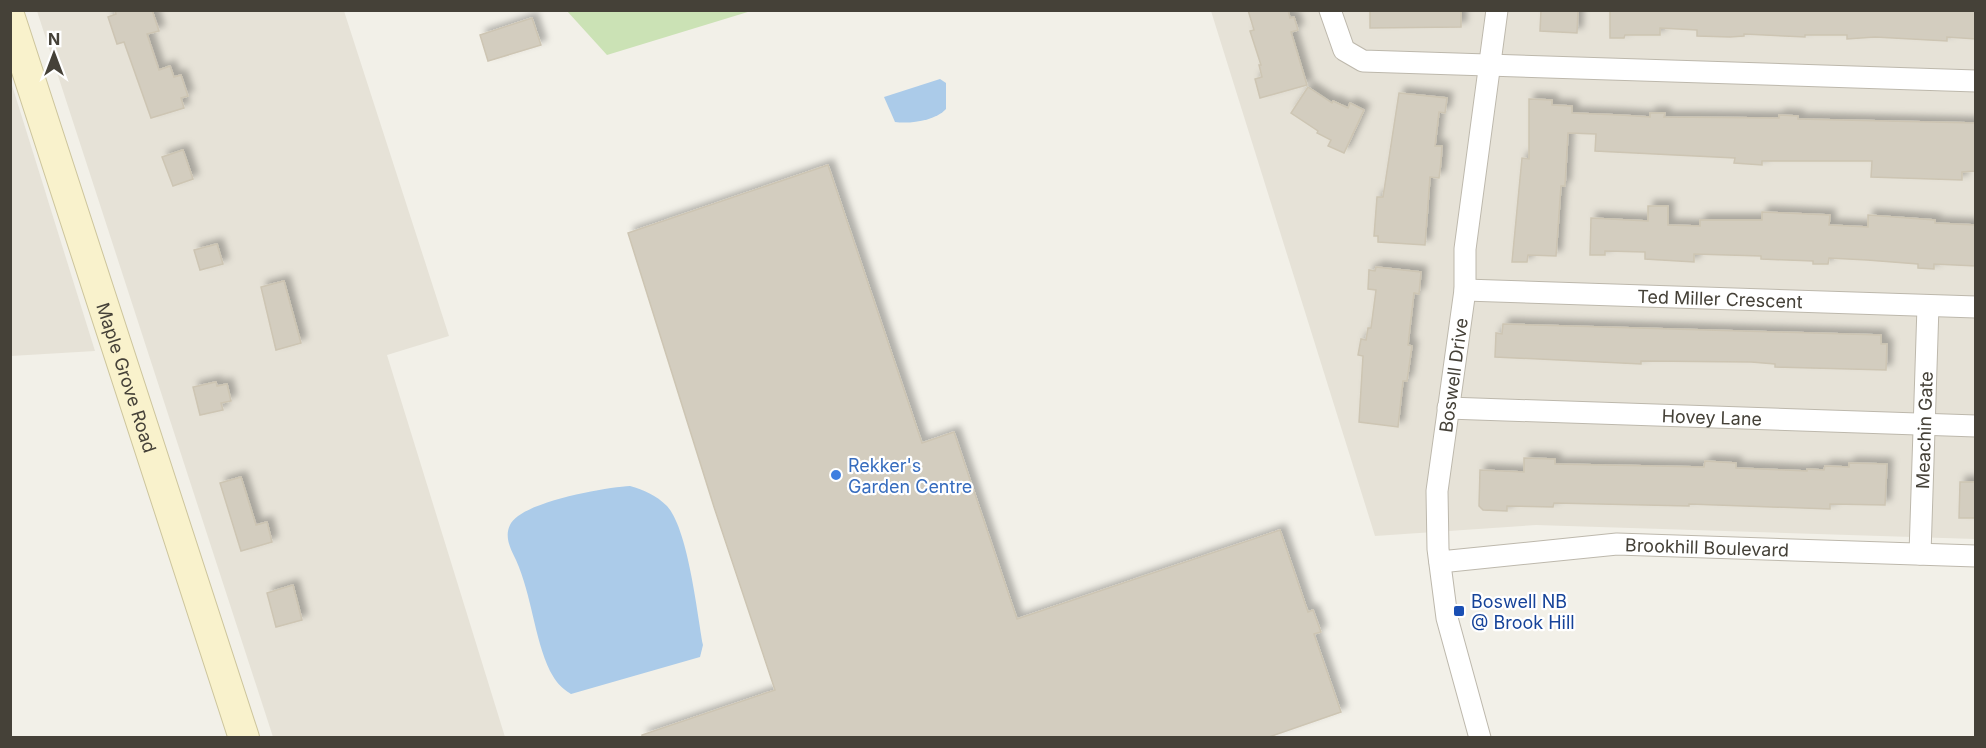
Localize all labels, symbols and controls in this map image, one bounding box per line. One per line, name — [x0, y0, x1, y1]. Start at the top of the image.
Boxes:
north arrow — [24, 24, 84, 84]
text: N — [48, 29, 60, 49]
street label: Ted Miller Crescent — [1637, 285, 1803, 312]
street label: Maple Grove Road — [93, 300, 161, 455]
street label: Boswell Drive — [1435, 317, 1472, 434]
street label: Meachin Gate — [1912, 371, 1936, 489]
street label: Hovey Lane — [1661, 405, 1762, 429]
place label: Rekker's Garden Centre — [848, 455, 972, 497]
marker: Rekker's Garden Centre — [829, 468, 843, 482]
street label: Brookhill Boulevard — [1625, 534, 1789, 560]
place label: Boswell NB @ Brook Hill — [1471, 591, 1575, 633]
marker: Boswell NB @ Brook Hill — [1452, 604, 1466, 618]

